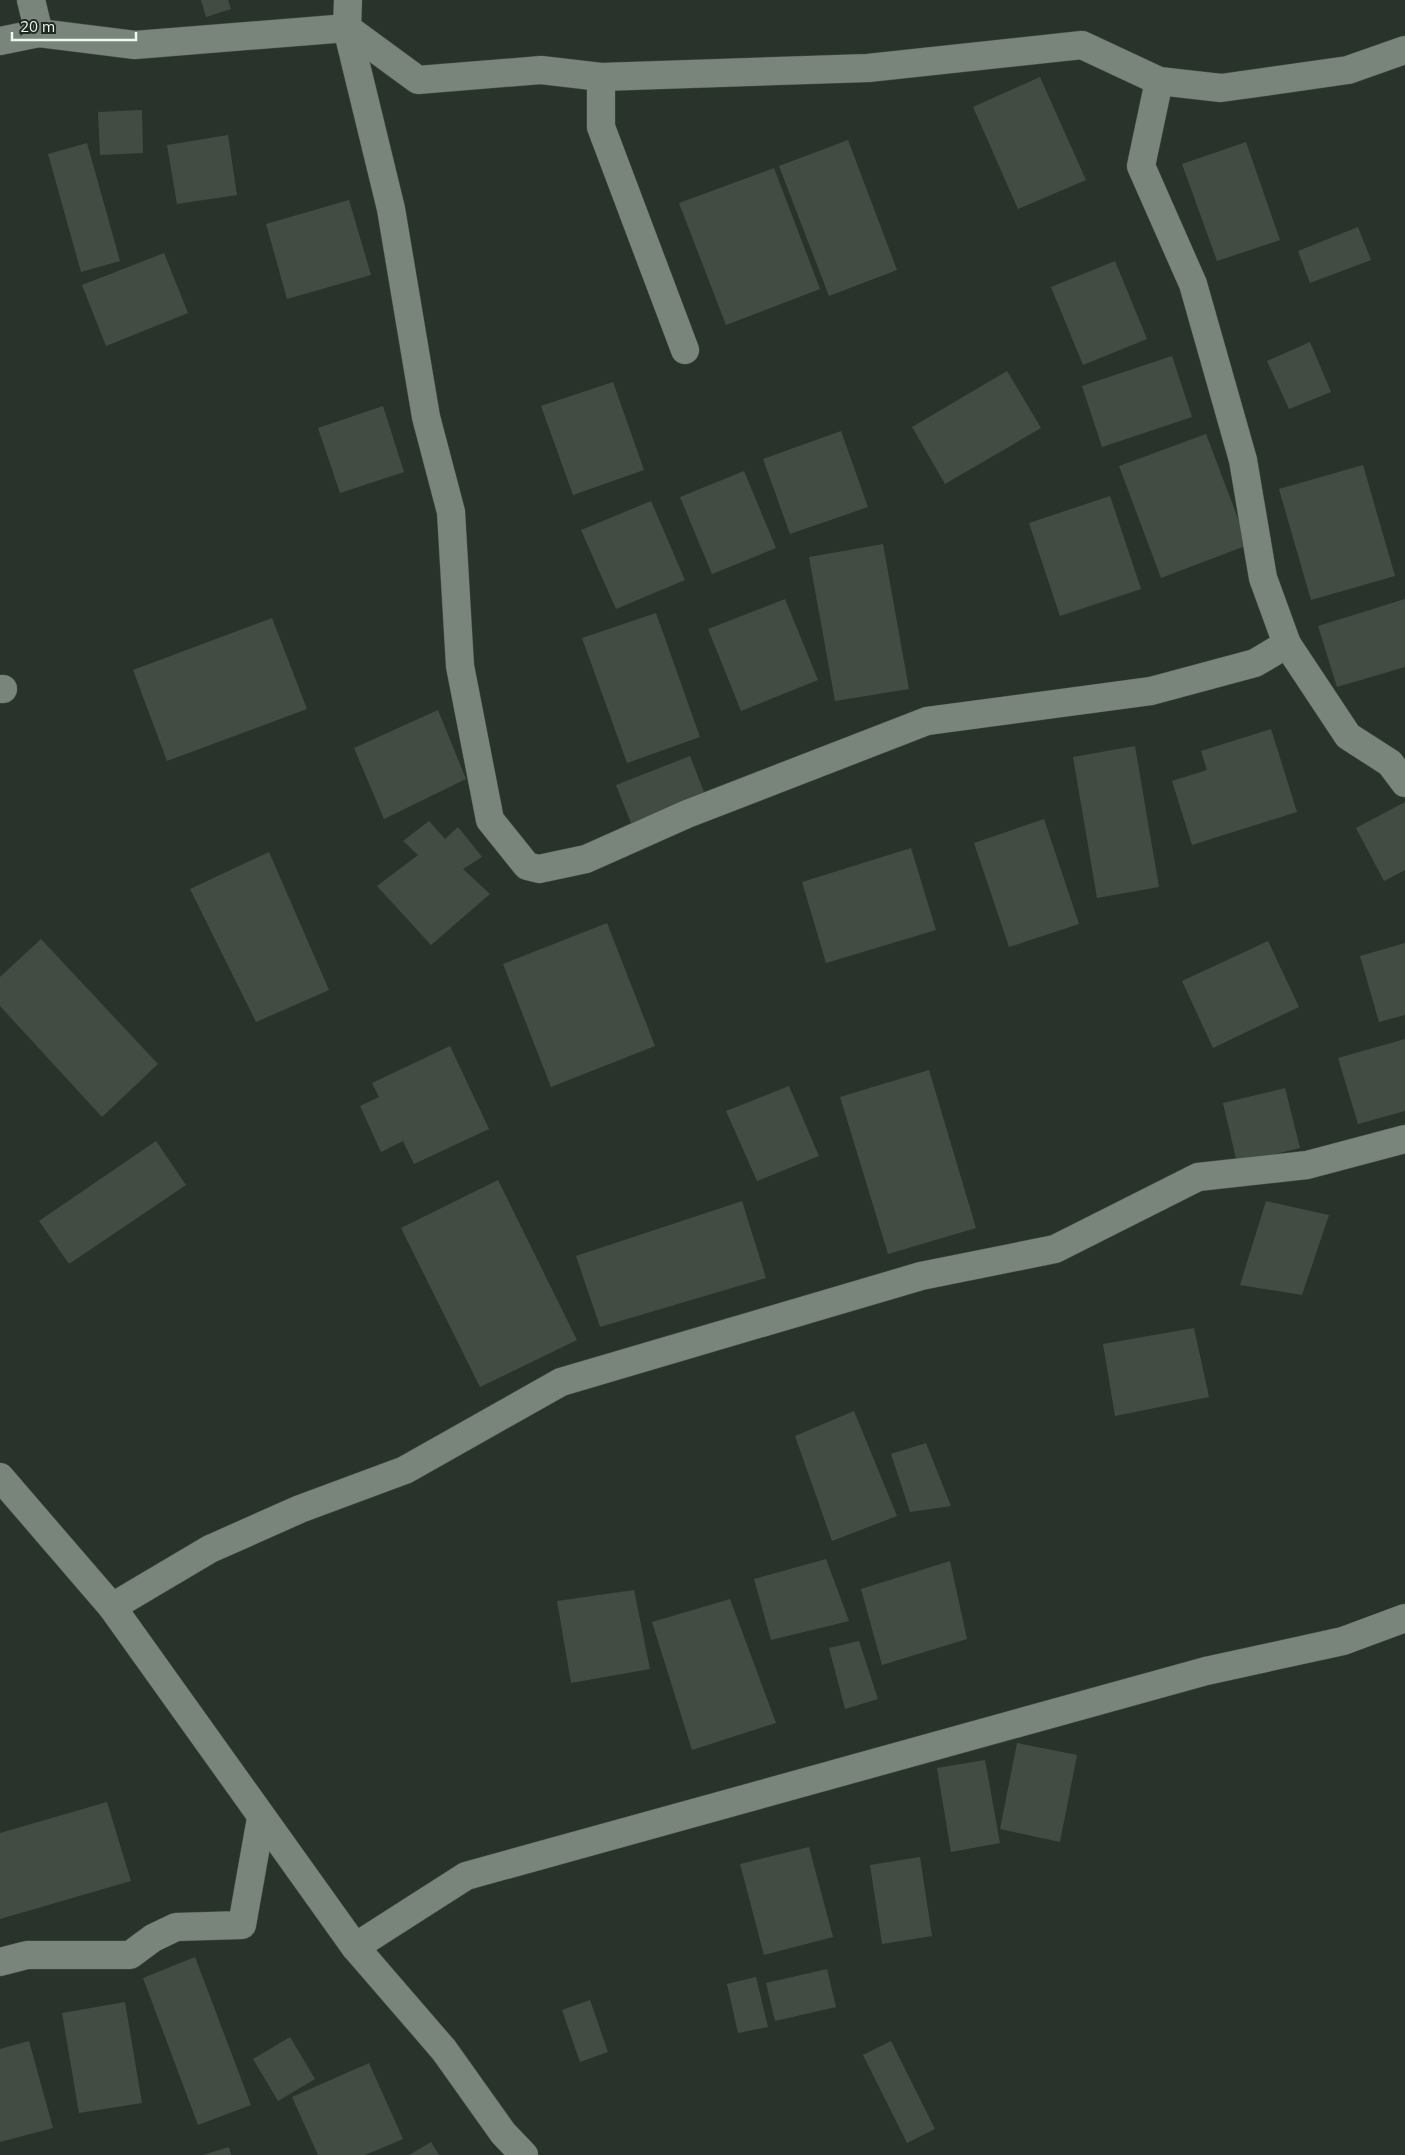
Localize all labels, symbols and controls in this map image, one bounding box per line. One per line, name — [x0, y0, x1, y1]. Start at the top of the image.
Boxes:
scale bar — [12, 10, 136, 42]
text: 20 m — [20, 17, 55, 36]

